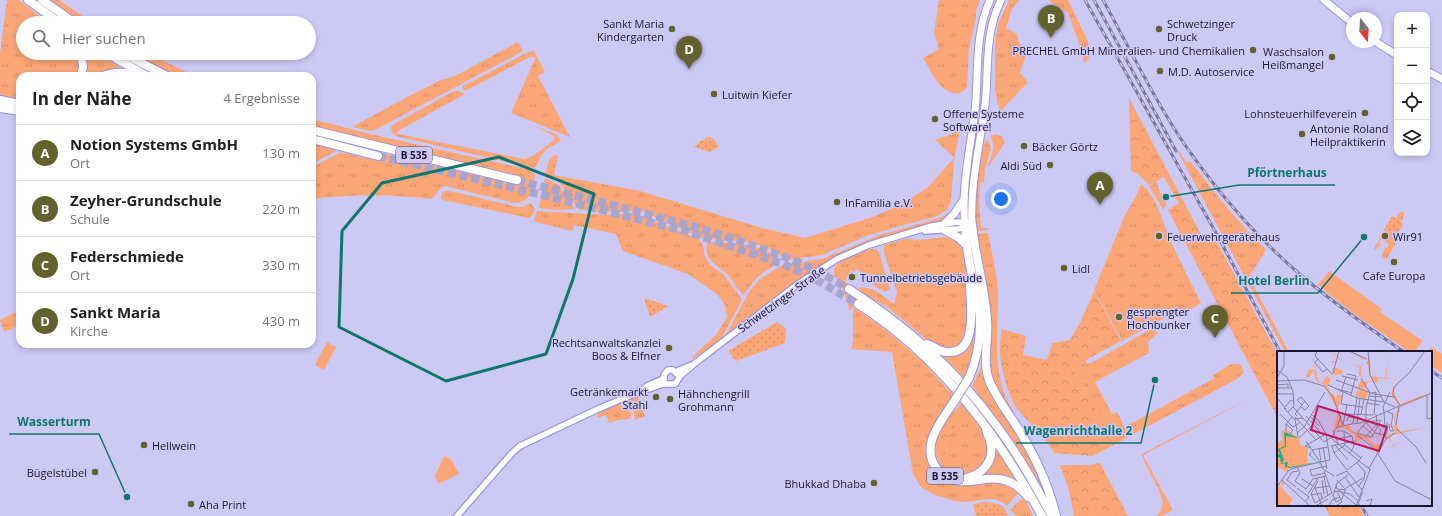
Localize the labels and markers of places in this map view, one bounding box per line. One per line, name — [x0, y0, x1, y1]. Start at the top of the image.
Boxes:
pin: B — [1038, 5, 1064, 38]
place label: Sankt Maria Kindergarten — [597, 16, 664, 44]
place label: Schwetzinger Druck — [1167, 16, 1235, 44]
marker: Sankt Maria Kindergarten — [667, 24, 677, 34]
marker: Schwetzinger Druck — [1154, 24, 1164, 34]
pin: D — [676, 36, 702, 69]
place label: PRECHEL GmbH Mineralien- und Chemikalien — [1013, 43, 1245, 58]
place label: Waschsalon Heißmangel — [1262, 44, 1324, 72]
marker: PRECHEL GmbH Mineralien- und Chemikalien — [1248, 45, 1258, 55]
marker: Waschsalon Heißmangel — [1327, 52, 1337, 62]
place label: M.D. Autoservice — [1168, 64, 1254, 79]
marker: M.D. Autoservice — [1155, 66, 1165, 76]
place label: Luitwin Kiefer — [722, 87, 793, 102]
marker: Luitwin Kiefer — [709, 89, 719, 99]
place label: Offene Systeme Software! — [943, 106, 1024, 134]
place label: Lohnsteuerhilfeverein — [1244, 106, 1357, 121]
marker: Lohnsteuerhilfeverein — [1360, 108, 1370, 118]
marker: Offene Systeme Software! — [930, 114, 940, 124]
place label: Antonie Roland Heilpraktikerin — [1310, 121, 1389, 149]
marker: Antonie Roland Heilpraktikerin — [1297, 129, 1307, 139]
place label: Bäcker Görtz — [1032, 139, 1098, 154]
marker: Bäcker Görtz — [1019, 141, 1029, 151]
place label: Aldi Süd — [1000, 158, 1042, 173]
marker: Aldi Süd — [1045, 160, 1055, 170]
callout: Pförtnerhaus — [1239, 161, 1335, 185]
pin: A — [1087, 172, 1113, 205]
place label: InFamilia e.V. — [845, 195, 913, 210]
marker: InFamilia e.V. — [832, 197, 842, 207]
place label: Feuerwehrgerätehaus — [1167, 229, 1280, 244]
place label: Wir91 — [1393, 229, 1423, 244]
marker: Feuerwehrgerätehaus — [1154, 231, 1164, 241]
marker: Wir91 — [1380, 231, 1390, 241]
marker: Cafe Europa — [1389, 257, 1399, 267]
place label: Lidl — [1072, 261, 1090, 276]
marker: Lidl — [1059, 263, 1069, 273]
place label: Cafe Europa — [1363, 268, 1425, 283]
callout: Hotel Berlin — [1231, 269, 1318, 293]
place label: Tunnelbetriebsgebäude — [860, 270, 982, 285]
marker: Tunnelbetriebsgebäude — [847, 272, 857, 282]
place label: gesprengter Hochbunker — [1127, 304, 1191, 332]
pin: C — [1202, 305, 1228, 338]
marker: gesprengter Hochbunker — [1114, 312, 1124, 322]
place label: Rechtsanwaltskanzlei Boos & Elfner — [552, 335, 661, 363]
marker: Rechtsanwaltskanzlei Boos & Elfner — [664, 343, 674, 353]
place label: Getränkemarkt Stahl — [570, 384, 648, 412]
place label: Hähnchengrill Grohmann — [678, 386, 749, 414]
marker: Getränkemarkt Stahl — [651, 392, 661, 402]
marker: Hähnchengrill Grohmann — [665, 394, 675, 404]
callout: Wasserturm — [9, 410, 99, 434]
callout: Wagenrichthalle 2 — [1016, 419, 1141, 443]
place label: Hellwein — [152, 438, 196, 453]
marker: Hellwein — [139, 440, 149, 450]
place label: Bügelstübel — [27, 465, 87, 480]
marker: Bügelstübel — [90, 467, 100, 477]
place label: Bhukkad Dhaba — [784, 476, 866, 491]
marker: Bhukkad Dhaba — [869, 478, 879, 488]
place label: Aha Print — [199, 497, 246, 512]
marker: Aha Print — [186, 499, 196, 509]

